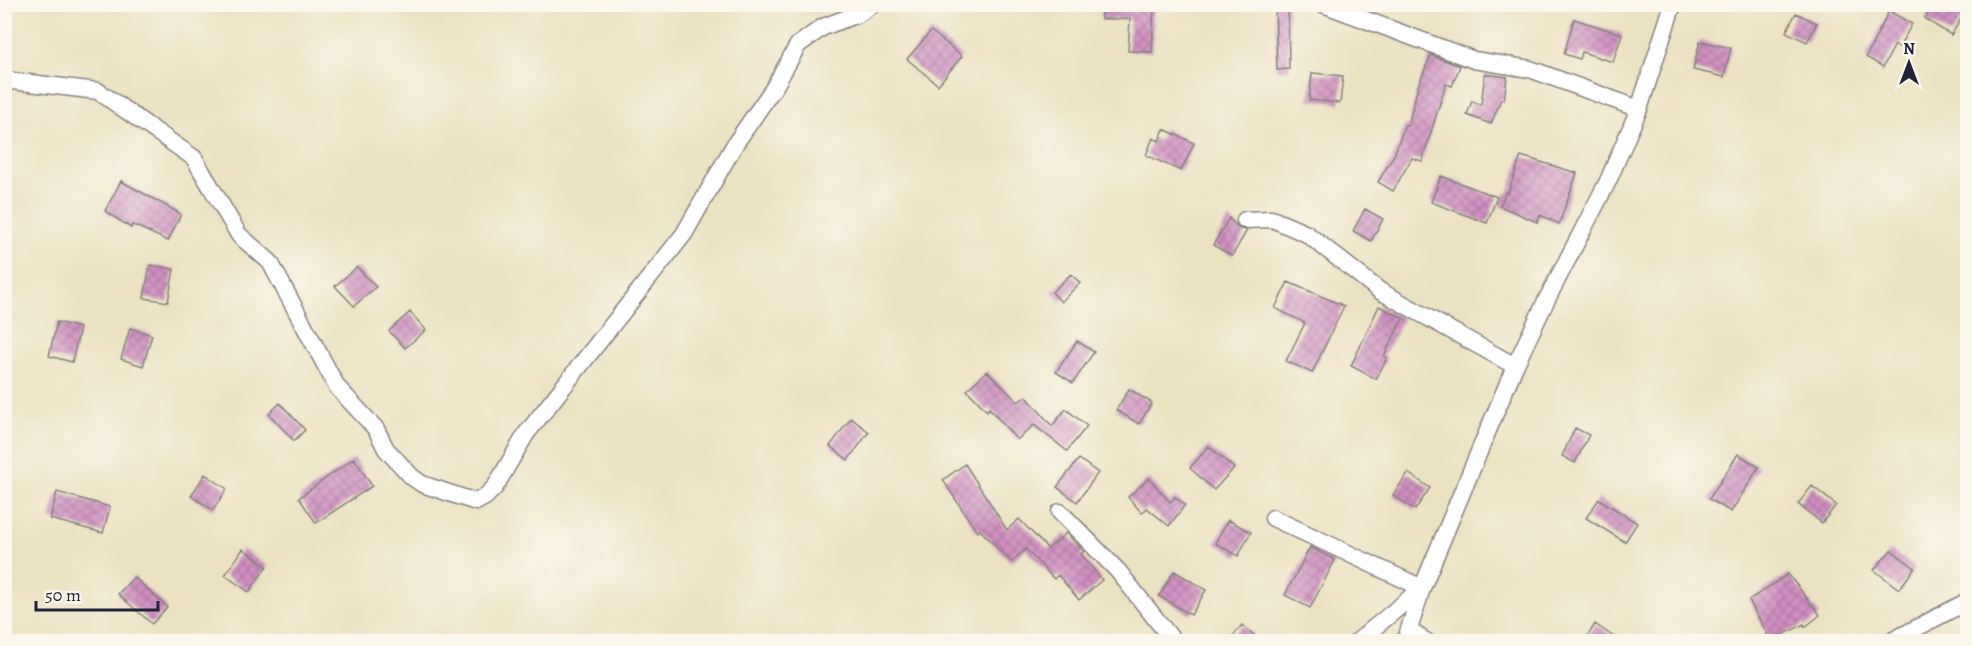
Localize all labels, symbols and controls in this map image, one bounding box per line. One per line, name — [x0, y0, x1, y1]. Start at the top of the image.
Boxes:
north arrow — [1879, 33, 1939, 93]
text: N — [1903, 38, 1915, 60]
scale bar — [36, 574, 158, 612]
text: 50 m — [45, 583, 81, 607]

